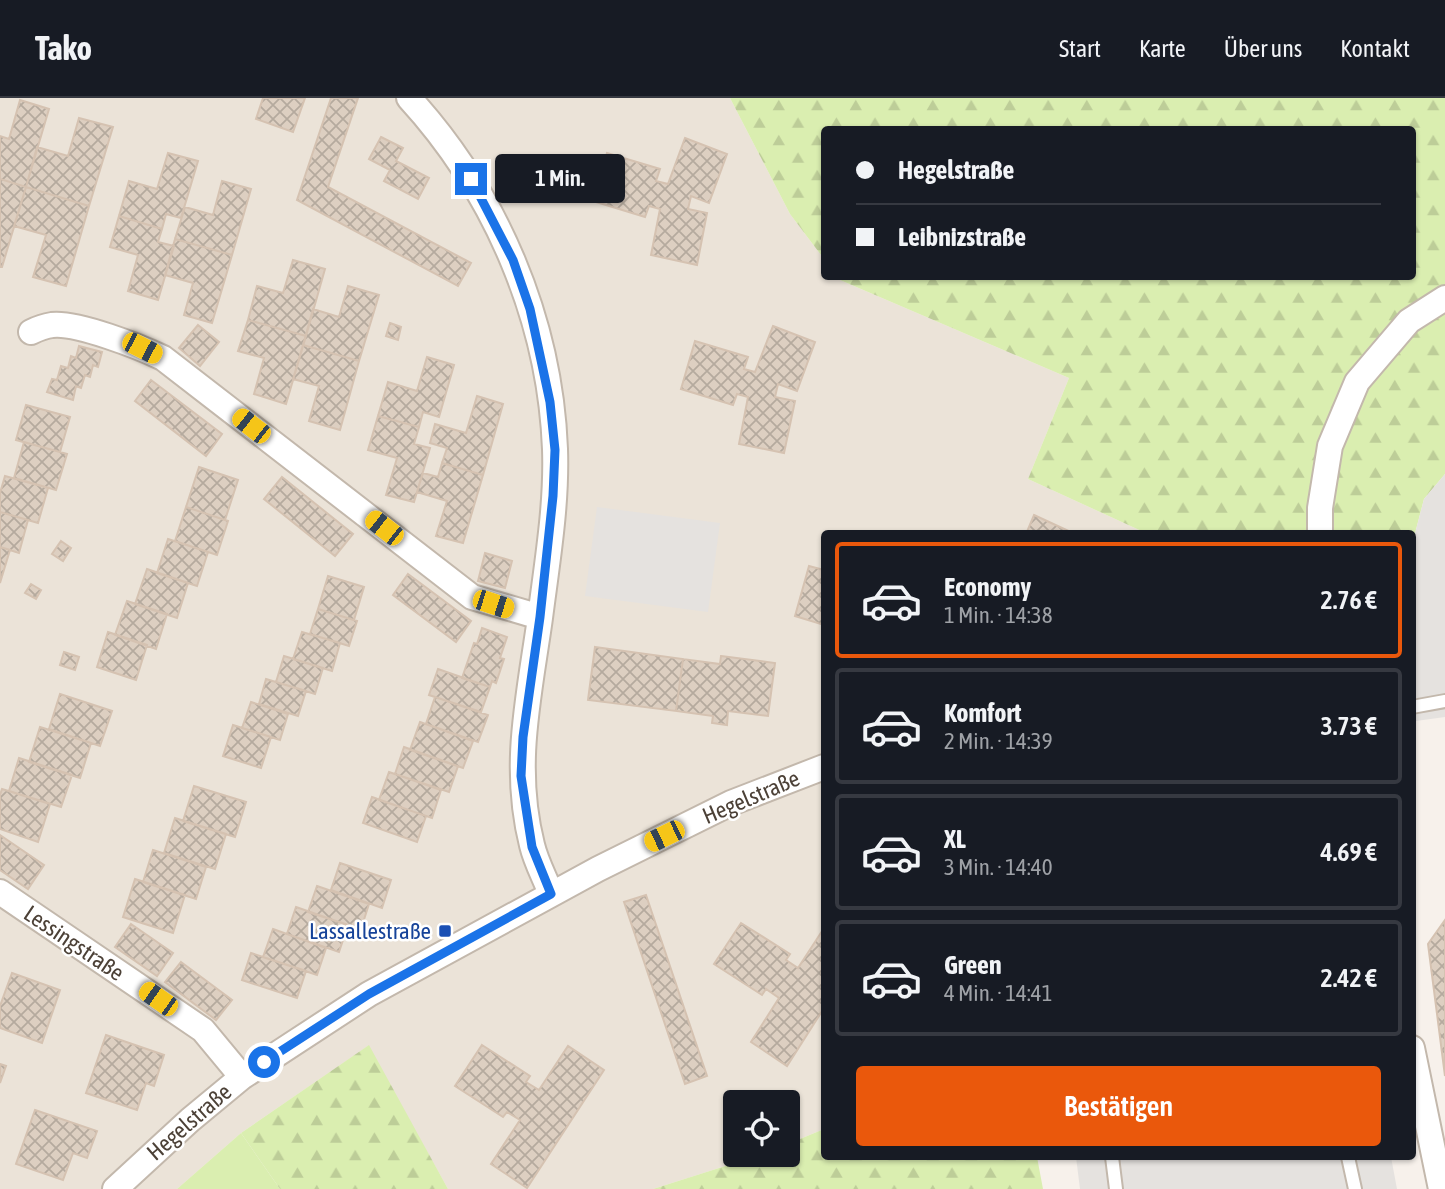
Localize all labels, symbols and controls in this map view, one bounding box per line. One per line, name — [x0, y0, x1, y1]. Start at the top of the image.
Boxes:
text: Tako — [35, 29, 92, 67]
text: Start — [1059, 35, 1101, 62]
text: Karte — [1139, 35, 1186, 62]
text: Über uns — [1224, 35, 1302, 62]
text: Kontakt — [1340, 35, 1410, 62]
callout: 1 Min. — [496, 154, 625, 204]
text: Hegelstraße — [898, 155, 1014, 185]
route end — [455, 163, 487, 195]
text: 1 Min. — [535, 165, 585, 191]
text: Leibnizstraße — [898, 222, 1026, 252]
car — [119, 329, 166, 367]
car — [228, 405, 275, 447]
car — [361, 507, 408, 549]
icon: car — [860, 569, 923, 632]
text: Economy — [944, 572, 1031, 602]
text: 2.76 € — [1320, 585, 1377, 615]
car — [470, 588, 517, 620]
text: 1 Min. · 14:38 — [944, 602, 1052, 628]
icon: car — [860, 695, 923, 758]
text: Komfort — [944, 698, 1021, 728]
text: 3.73 € — [1320, 711, 1377, 741]
text: 2 Min. · 14:39 — [944, 728, 1052, 754]
street label: Hegelstraße — [699, 765, 803, 829]
car — [641, 817, 688, 855]
icon: car — [860, 821, 923, 884]
text: XL — [944, 824, 966, 854]
text: 4.69 € — [1320, 837, 1377, 867]
text: 3 Min. · 14:40 — [944, 854, 1052, 880]
street label: Lessingstraße — [19, 900, 129, 986]
place label: Lassallestraße — [309, 918, 431, 944]
marker: Lassallestraße — [437, 923, 453, 939]
icon: car — [860, 947, 923, 1010]
text: Green — [944, 950, 1002, 980]
text: 2.42 € — [1320, 963, 1377, 993]
car — [135, 978, 182, 1020]
text: 4 Min. · 14:41 — [944, 980, 1052, 1006]
route start — [248, 1046, 280, 1078]
button: Bestätigen — [856, 1066, 1381, 1146]
street label: Hegelstraße — [142, 1078, 236, 1166]
map controls — [723, 1090, 800, 1167]
button: locate — [723, 1090, 800, 1167]

